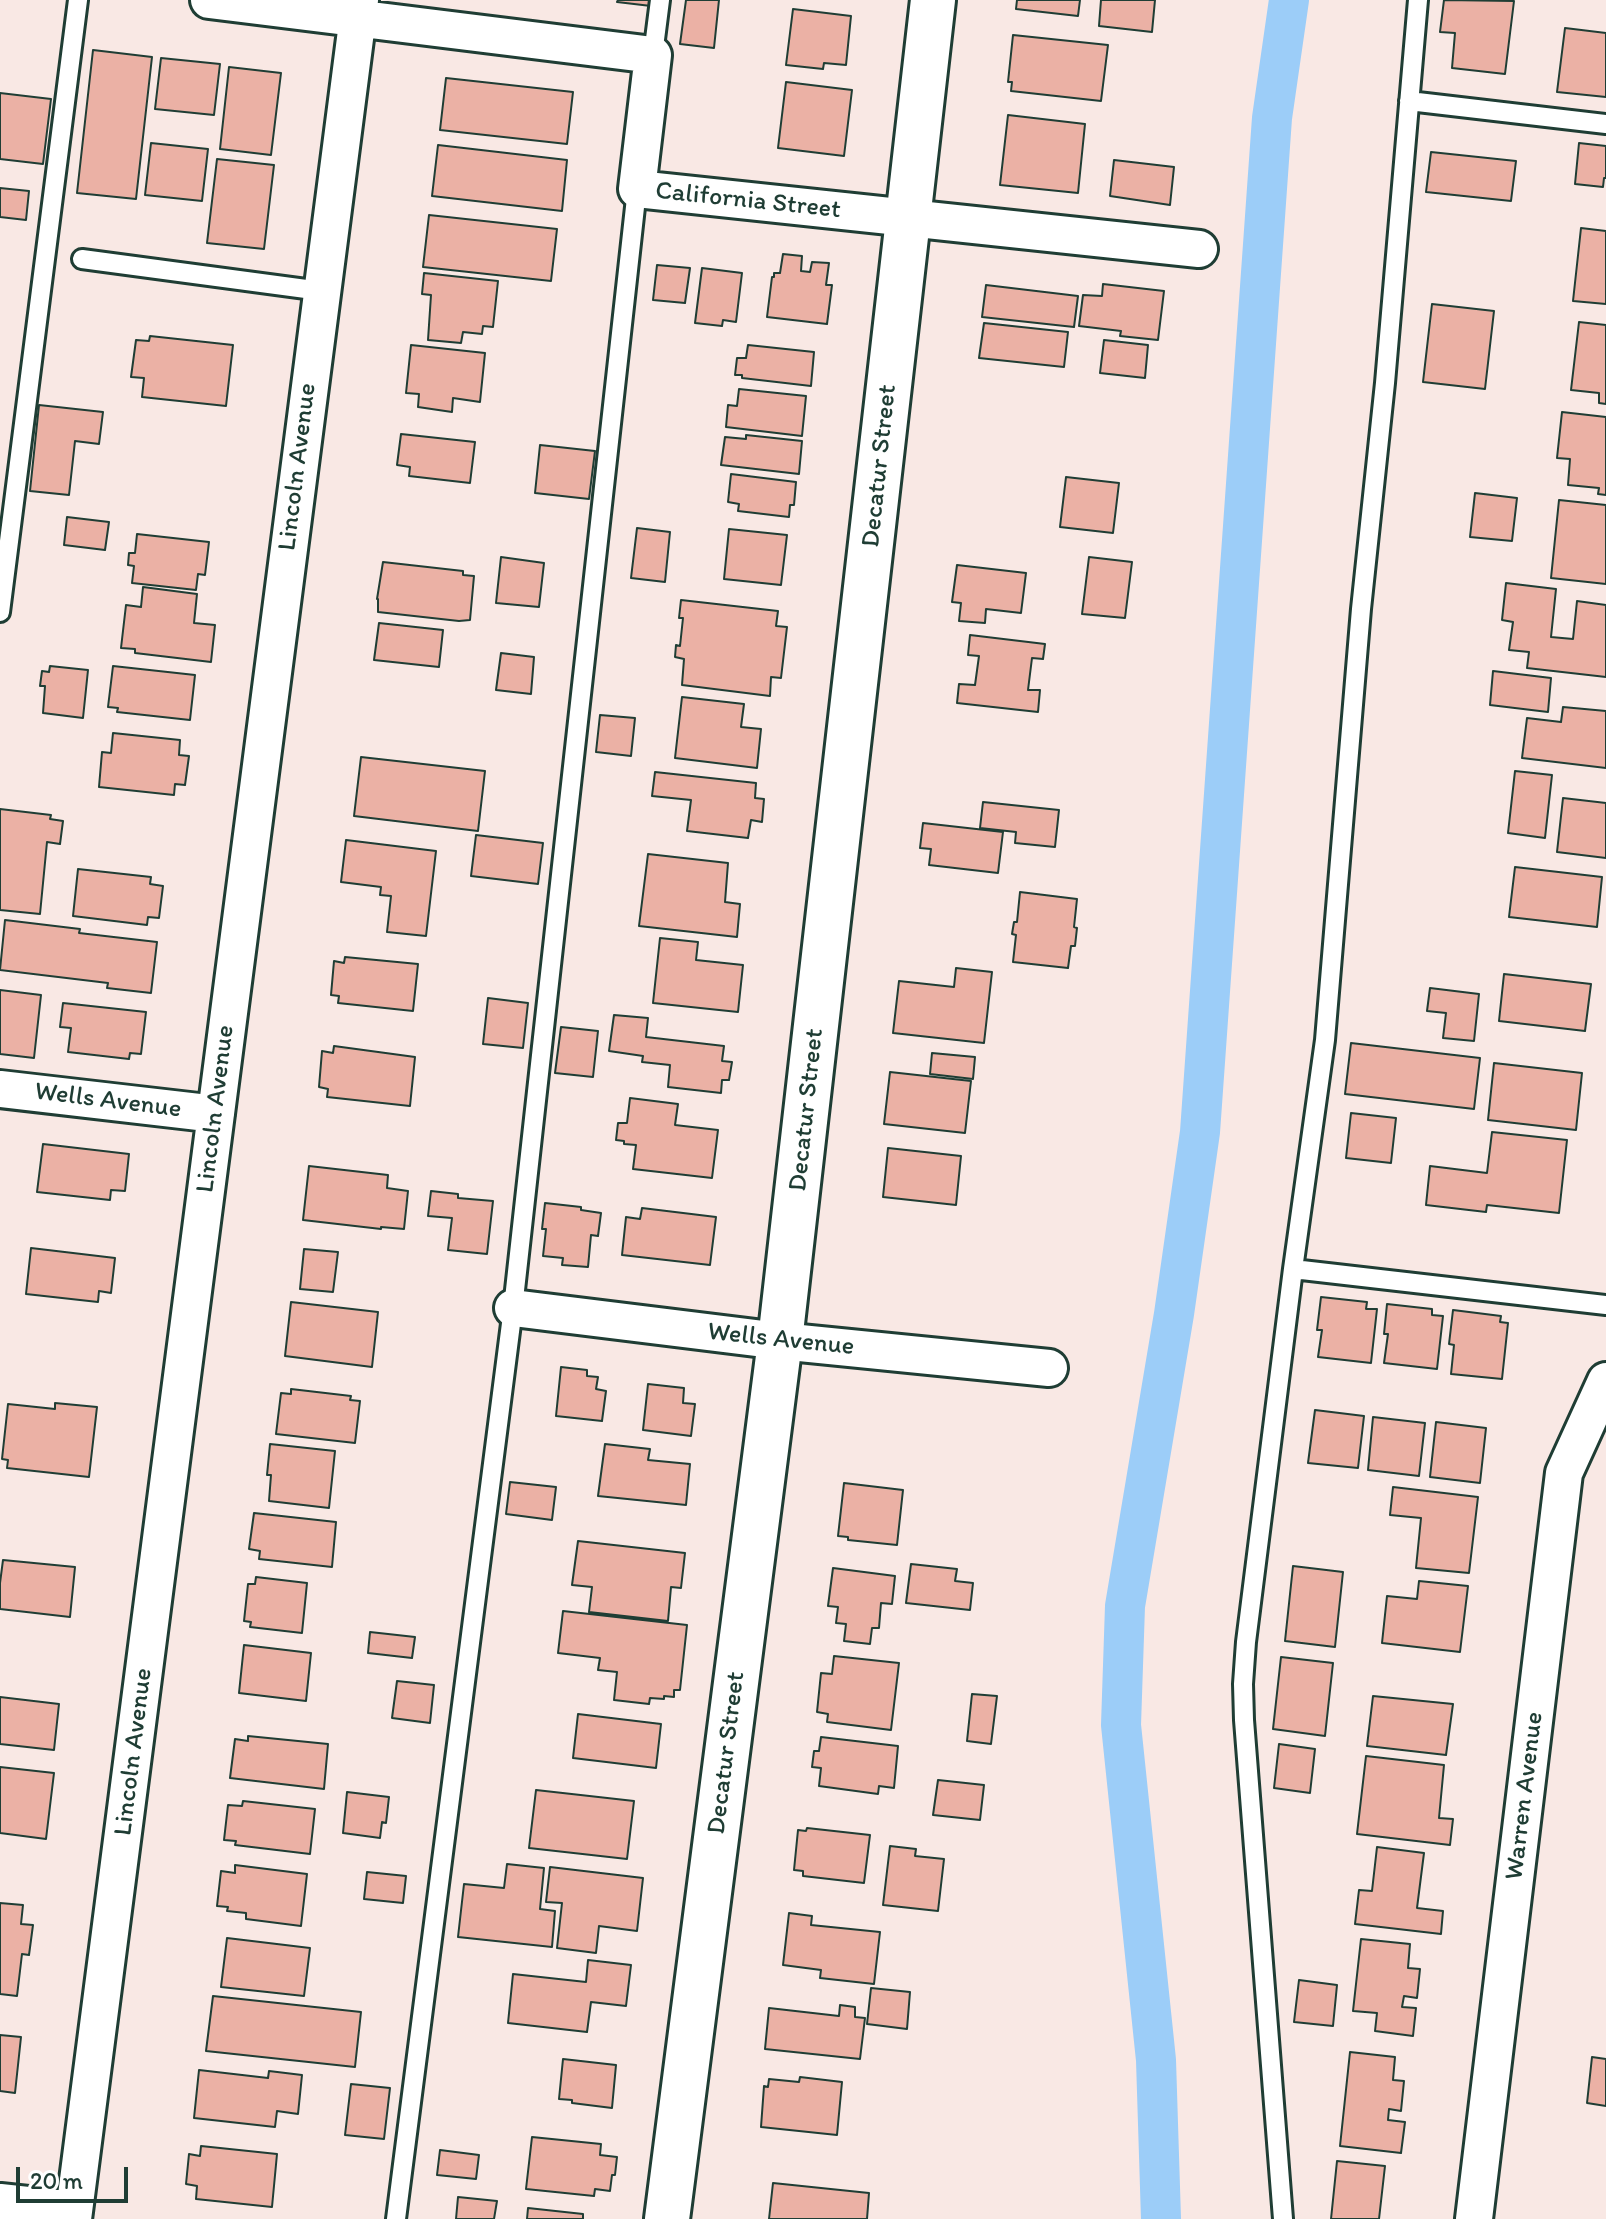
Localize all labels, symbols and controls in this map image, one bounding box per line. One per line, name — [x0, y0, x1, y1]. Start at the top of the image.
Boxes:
street label: California Street — [654, 176, 842, 226]
street label: Lincoln Avenue — [272, 381, 324, 553]
street label: Decatur Street — [856, 383, 904, 549]
street label: Lincoln Avenue — [190, 1023, 242, 1195]
street label: Decatur Street — [783, 1027, 831, 1193]
street label: Wells Avenue — [33, 1077, 183, 1125]
street label: Wells Avenue — [706, 1317, 856, 1363]
street label: Lincoln Avenue — [108, 1666, 160, 1838]
street label: Decatur Street — [702, 1670, 752, 1836]
street label: Warren Avenue — [1499, 1710, 1551, 1882]
scale bar — [20, 2151, 132, 2201]
text: 20 m — [30, 2166, 83, 2195]

